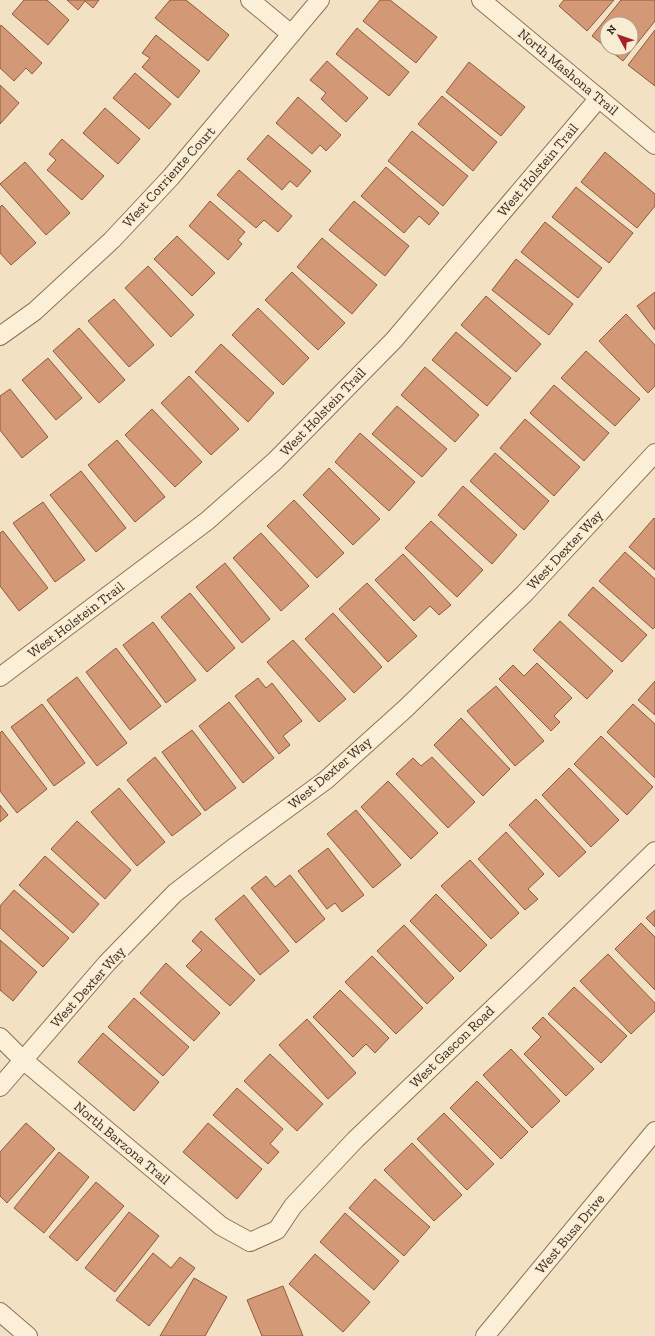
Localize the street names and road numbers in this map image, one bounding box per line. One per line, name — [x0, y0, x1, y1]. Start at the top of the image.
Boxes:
street label: North Mashona Trail — [514, 25, 622, 119]
street label: West Holstein Trail — [494, 120, 582, 220]
street label: West Corriente Court — [119, 122, 219, 231]
street label: West Holstein Trail — [277, 364, 370, 460]
street label: West Dexter Way — [524, 506, 607, 594]
street label: West Holstein Trail — [24, 578, 128, 662]
street label: West Dexter Way — [285, 733, 376, 813]
street label: West Dexter Way — [47, 942, 129, 1031]
street label: West Gascon Road — [406, 1002, 498, 1092]
street label: North Barzona Trail — [70, 1098, 174, 1188]
street label: West Busa Drive — [532, 1190, 609, 1277]

